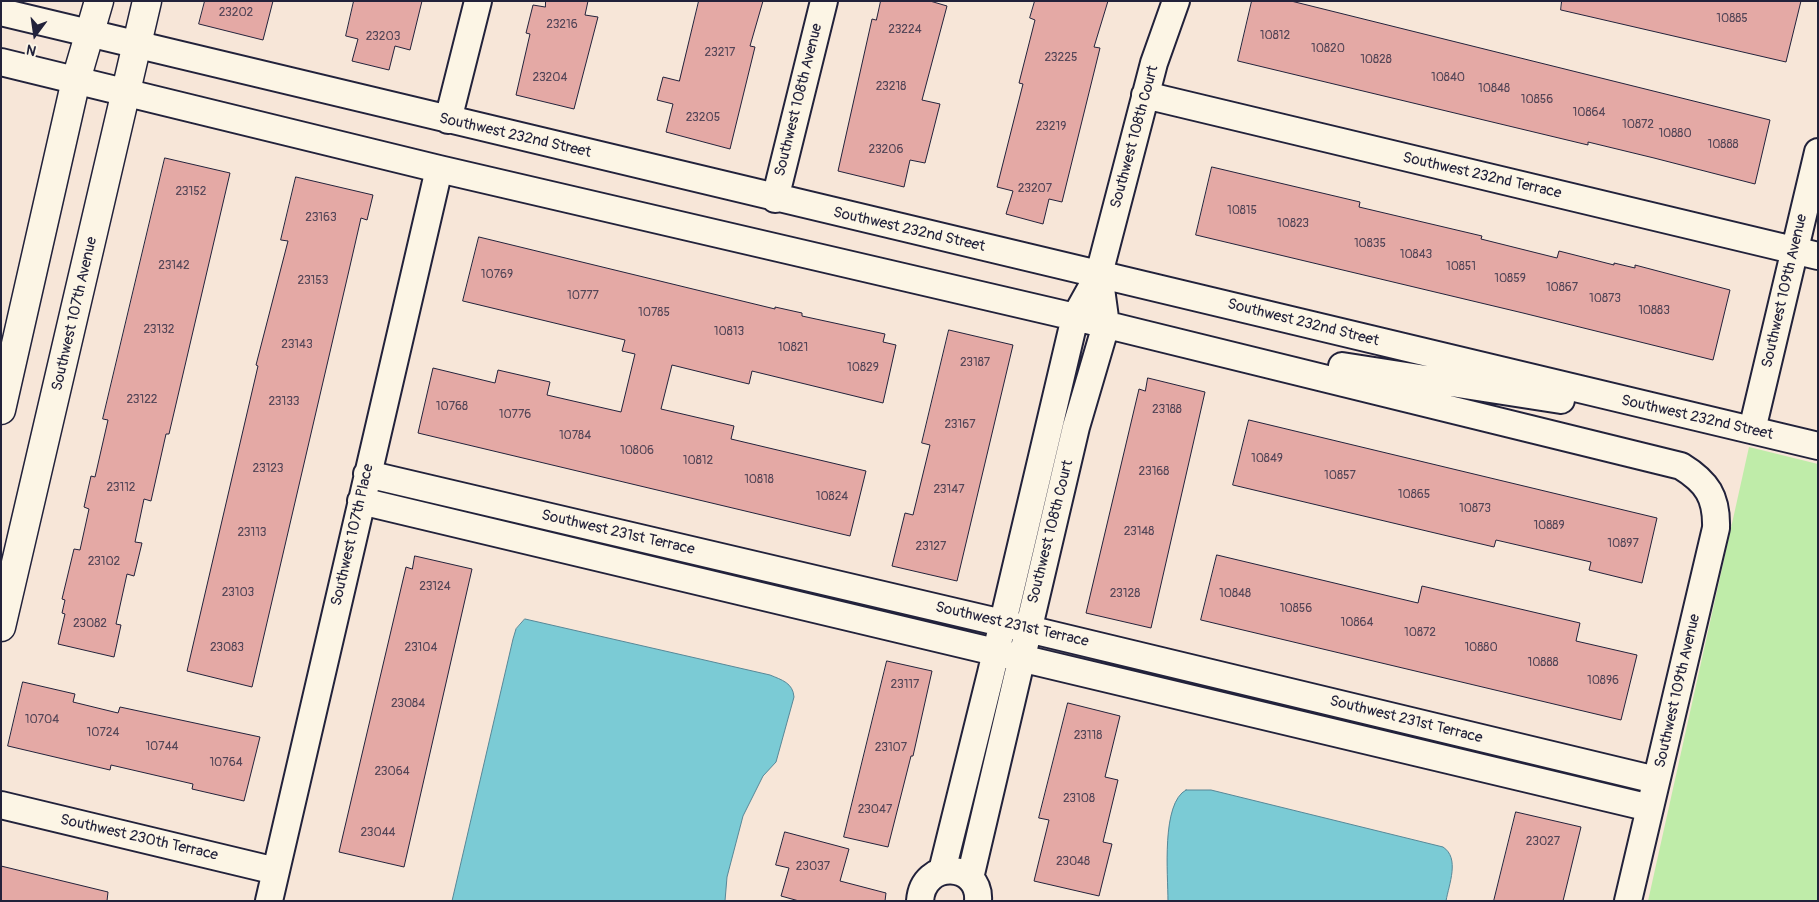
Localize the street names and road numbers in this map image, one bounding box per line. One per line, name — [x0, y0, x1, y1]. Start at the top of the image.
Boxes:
street label: Southwest 108th Avenue — [771, 22, 827, 178]
street label: Southwest 108th Court — [1107, 64, 1163, 210]
street label: Southwest 232nd Street — [437, 110, 593, 162]
street label: Southwest 232nd Terrace — [1401, 149, 1563, 203]
street label: Southwest 232nd Street — [831, 204, 987, 256]
street label: Southwest 109th Avenue — [1759, 212, 1811, 370]
street label: Southwest 107th Avenue — [49, 235, 101, 393]
street label: Southwest 232nd Street — [1225, 295, 1381, 351]
street label: Southwest 232nd Street — [1619, 392, 1775, 444]
street label: Southwest 108th Court — [1024, 458, 1078, 606]
street label: Southwest 107th Place — [328, 462, 378, 608]
street label: Southwest 231st Terrace — [540, 507, 696, 559]
street label: Southwest 231st Terrace — [934, 599, 1090, 651]
street label: Southwest 109th Avenue — [1652, 612, 1704, 770]
street label: Southwest 231st Terrace — [1328, 692, 1484, 748]
street label: Southwest 230th Terrace — [58, 811, 220, 865]

